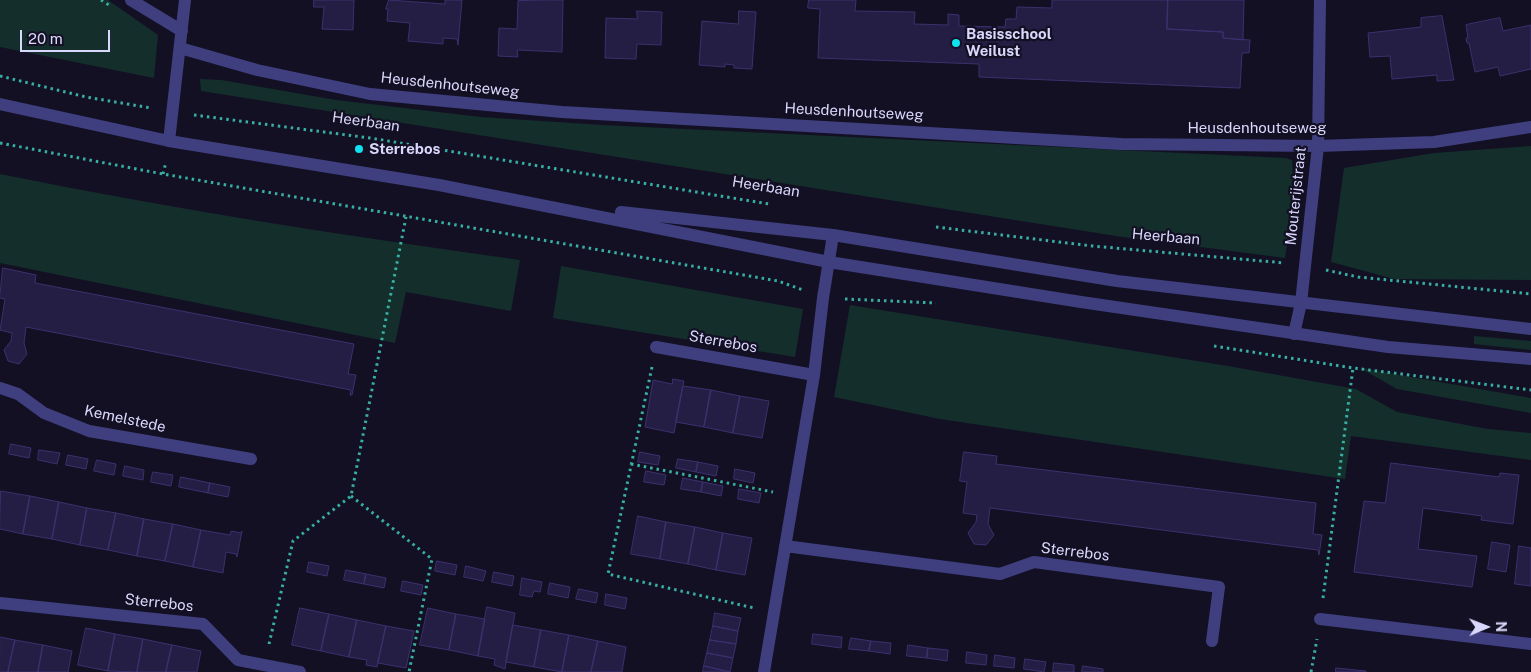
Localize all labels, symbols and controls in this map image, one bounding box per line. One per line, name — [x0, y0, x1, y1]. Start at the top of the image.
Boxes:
scale bar — [22, 20, 112, 52]
place label: Basisschool Weilust — [966, 25, 1052, 60]
text: 20 m — [28, 30, 63, 47]
marker: Basisschool Weilust — [950, 37, 962, 49]
street label: Heusdenhoutseweg — [380, 69, 520, 101]
street label: Heusdenhoutseweg — [784, 99, 924, 125]
street label: Heerbaan — [331, 108, 401, 136]
street label: Heusdenhoutseweg — [1187, 119, 1327, 137]
place label: Sterrebos — [369, 140, 440, 158]
marker: Sterrebos — [353, 143, 365, 155]
street label: Mouterijstraat — [1282, 146, 1310, 246]
street label: Heerbaan — [731, 173, 801, 201]
street label: Heerbaan — [1131, 225, 1201, 249]
street label: Sterrebos — [687, 327, 759, 357]
street label: Kemelstede — [82, 402, 168, 436]
street label: Sterrebos — [1040, 539, 1110, 565]
street label: Sterrebos — [124, 590, 194, 616]
north arrow — [1461, 602, 1511, 652]
text: N — [1493, 621, 1509, 632]

